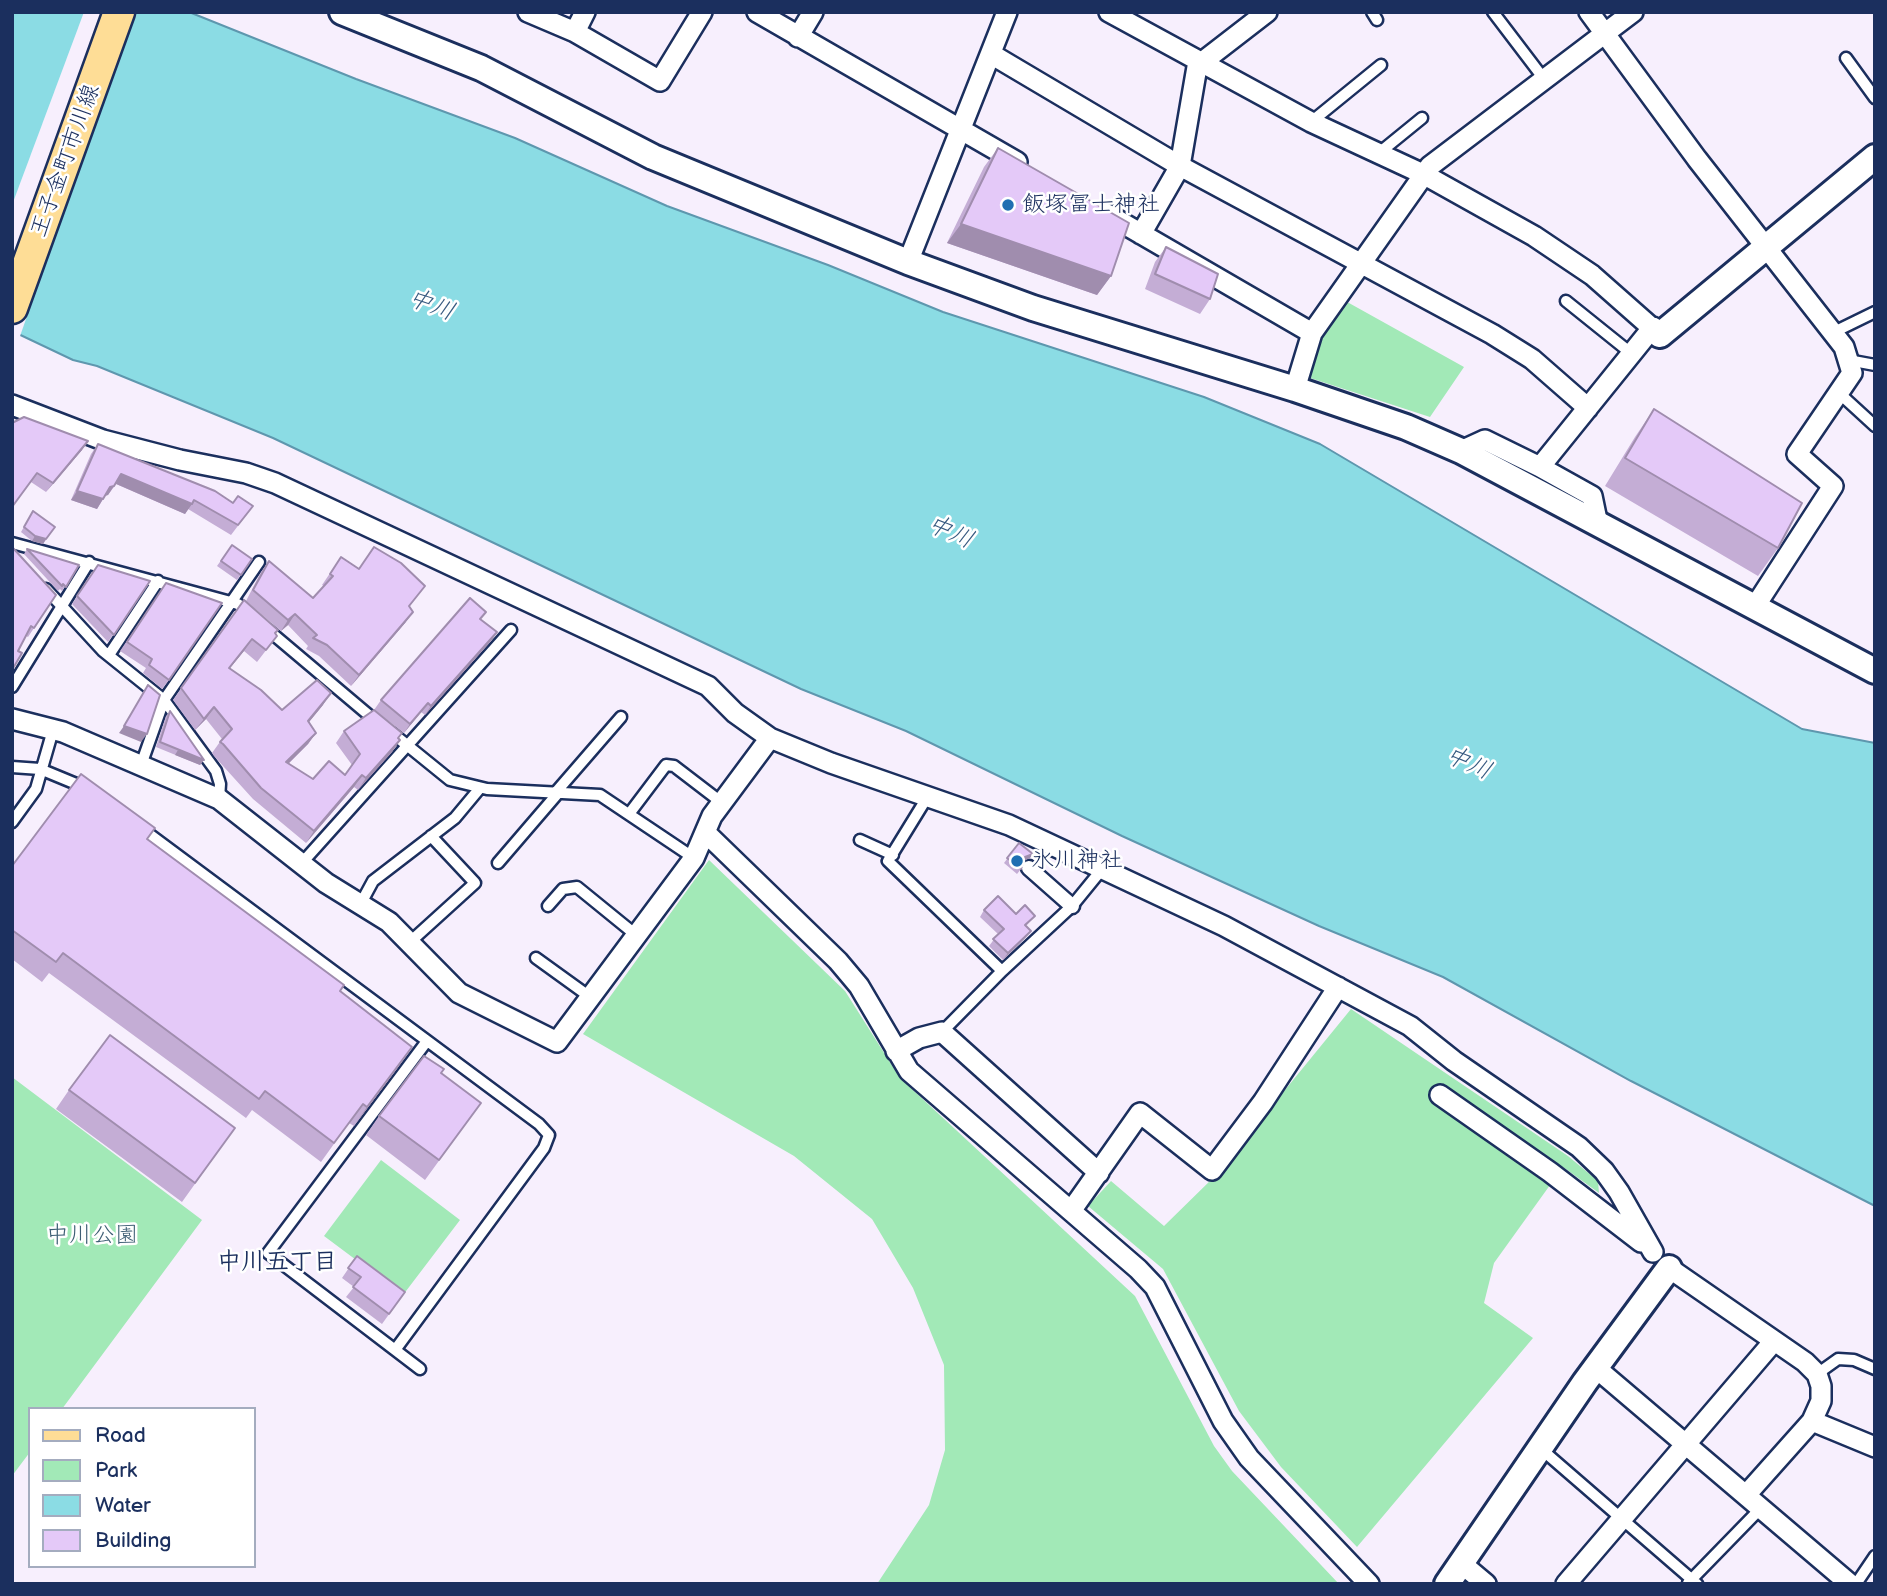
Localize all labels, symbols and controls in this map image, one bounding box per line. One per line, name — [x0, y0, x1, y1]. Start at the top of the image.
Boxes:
street label: 王子金町市川線 — [25, 81, 107, 241]
place label: 飯塚冨士神社 — [1022, 191, 1160, 219]
marker: 飯塚冨士神社 — [1000, 197, 1016, 213]
water label: 中川 — [403, 284, 459, 328]
water label: 中川 — [922, 510, 978, 556]
water label: 中川 — [1440, 741, 1496, 787]
place label: 氷川神社 — [1031, 847, 1123, 875]
marker: 氷川神社 — [1009, 853, 1025, 869]
park label: 中川公園 — [46, 1222, 138, 1250]
district label: 中川五丁目 — [217, 1249, 337, 1277]
legend — [28, 1407, 256, 1568]
text: Road — [95, 1423, 146, 1448]
text: Park — [95, 1458, 137, 1483]
text: Water — [95, 1493, 151, 1518]
text: Building — [95, 1528, 171, 1553]

